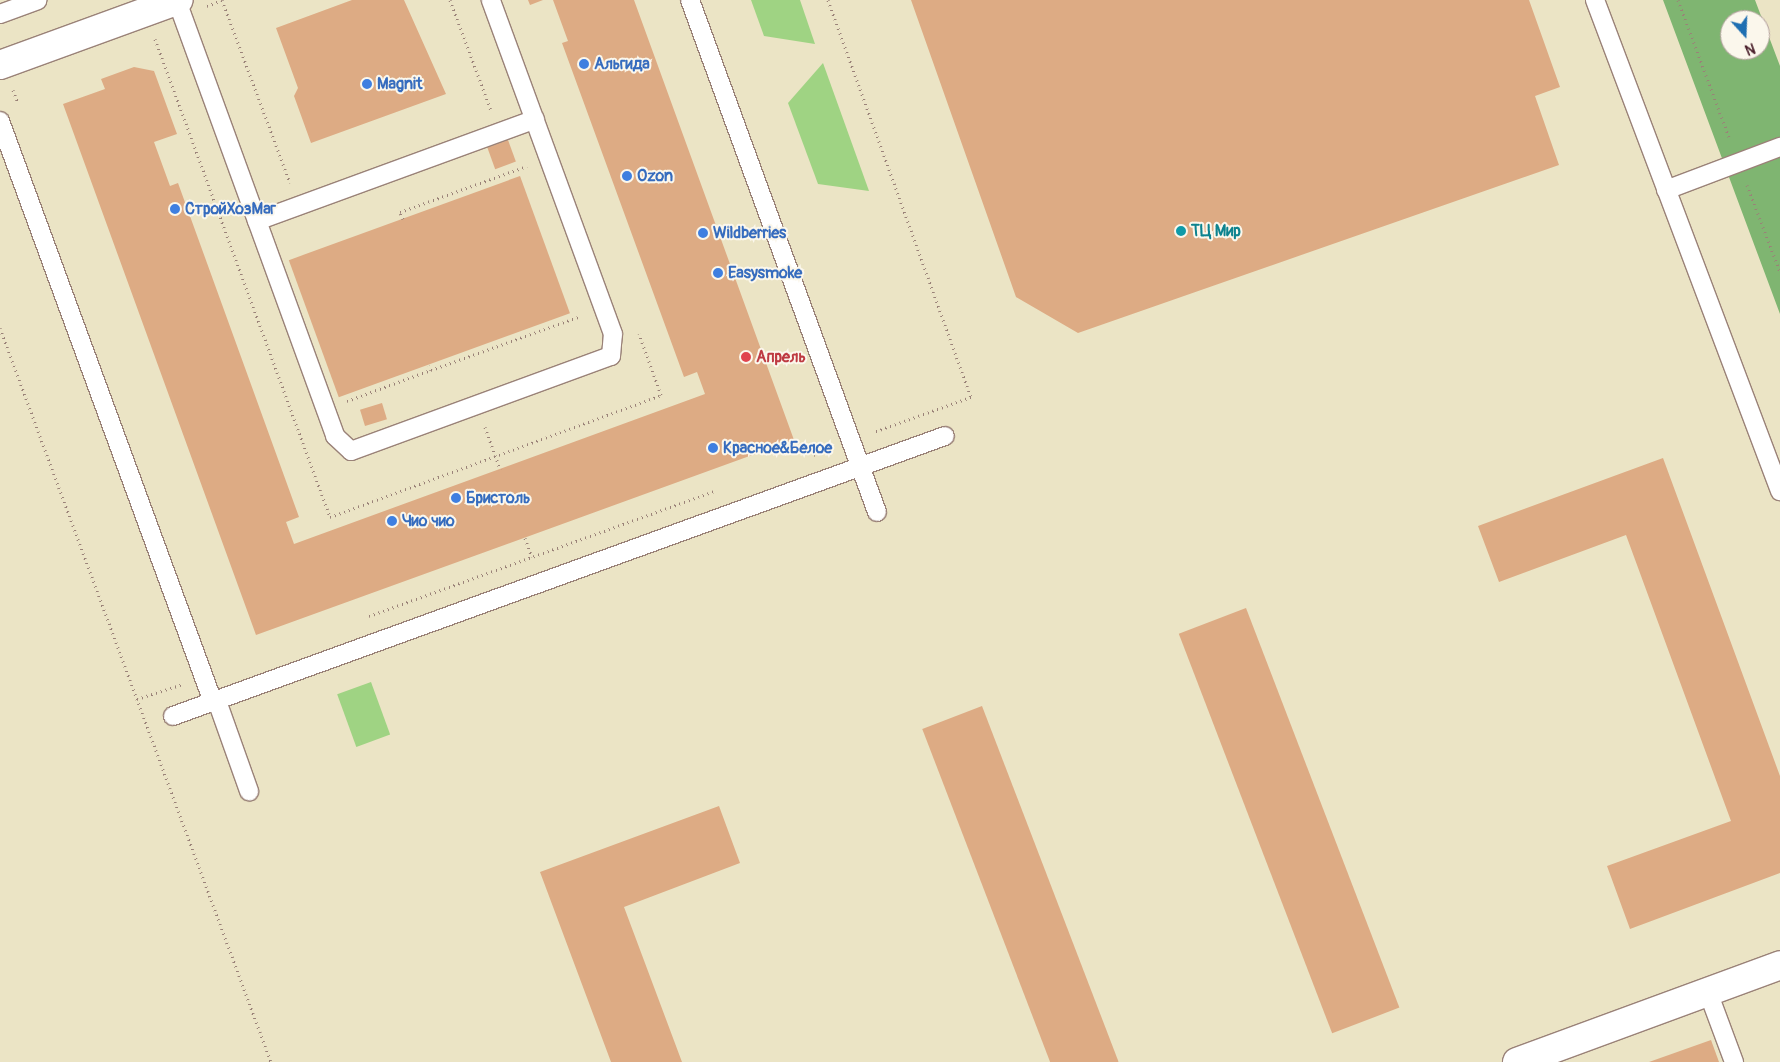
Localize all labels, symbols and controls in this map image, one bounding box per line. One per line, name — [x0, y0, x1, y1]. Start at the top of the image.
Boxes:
north arrow — [1720, 10, 1770, 60]
text: N — [1743, 39, 1757, 58]
place label: Альгида — [594, 54, 650, 74]
marker: Альгида — [578, 58, 590, 70]
place label: Magnit — [377, 74, 422, 94]
marker: Magnit — [361, 78, 373, 90]
place label: Ozon — [637, 166, 673, 186]
marker: Ozon — [621, 170, 633, 182]
place label: СтройХозМаг — [185, 199, 276, 219]
marker: СтройХозМаг — [169, 203, 181, 215]
place label: ТЦ Мир — [1191, 221, 1241, 241]
place label: Wildberries — [713, 223, 786, 243]
marker: ТЦ Мир — [1175, 225, 1187, 237]
marker: Wildberries — [697, 227, 709, 239]
place label: Easysmoke — [728, 263, 802, 283]
marker: Easysmoke — [712, 267, 724, 279]
place label: Апрель — [756, 347, 806, 367]
marker: Апрель — [740, 351, 752, 363]
place label: Красное&Белое — [723, 438, 832, 458]
marker: Красное&Белое — [707, 442, 719, 454]
place label: Бристоль — [466, 488, 530, 508]
marker: Бристоль — [450, 492, 462, 504]
place label: Чио чио — [402, 511, 455, 531]
marker: Чио чио — [386, 515, 398, 527]

